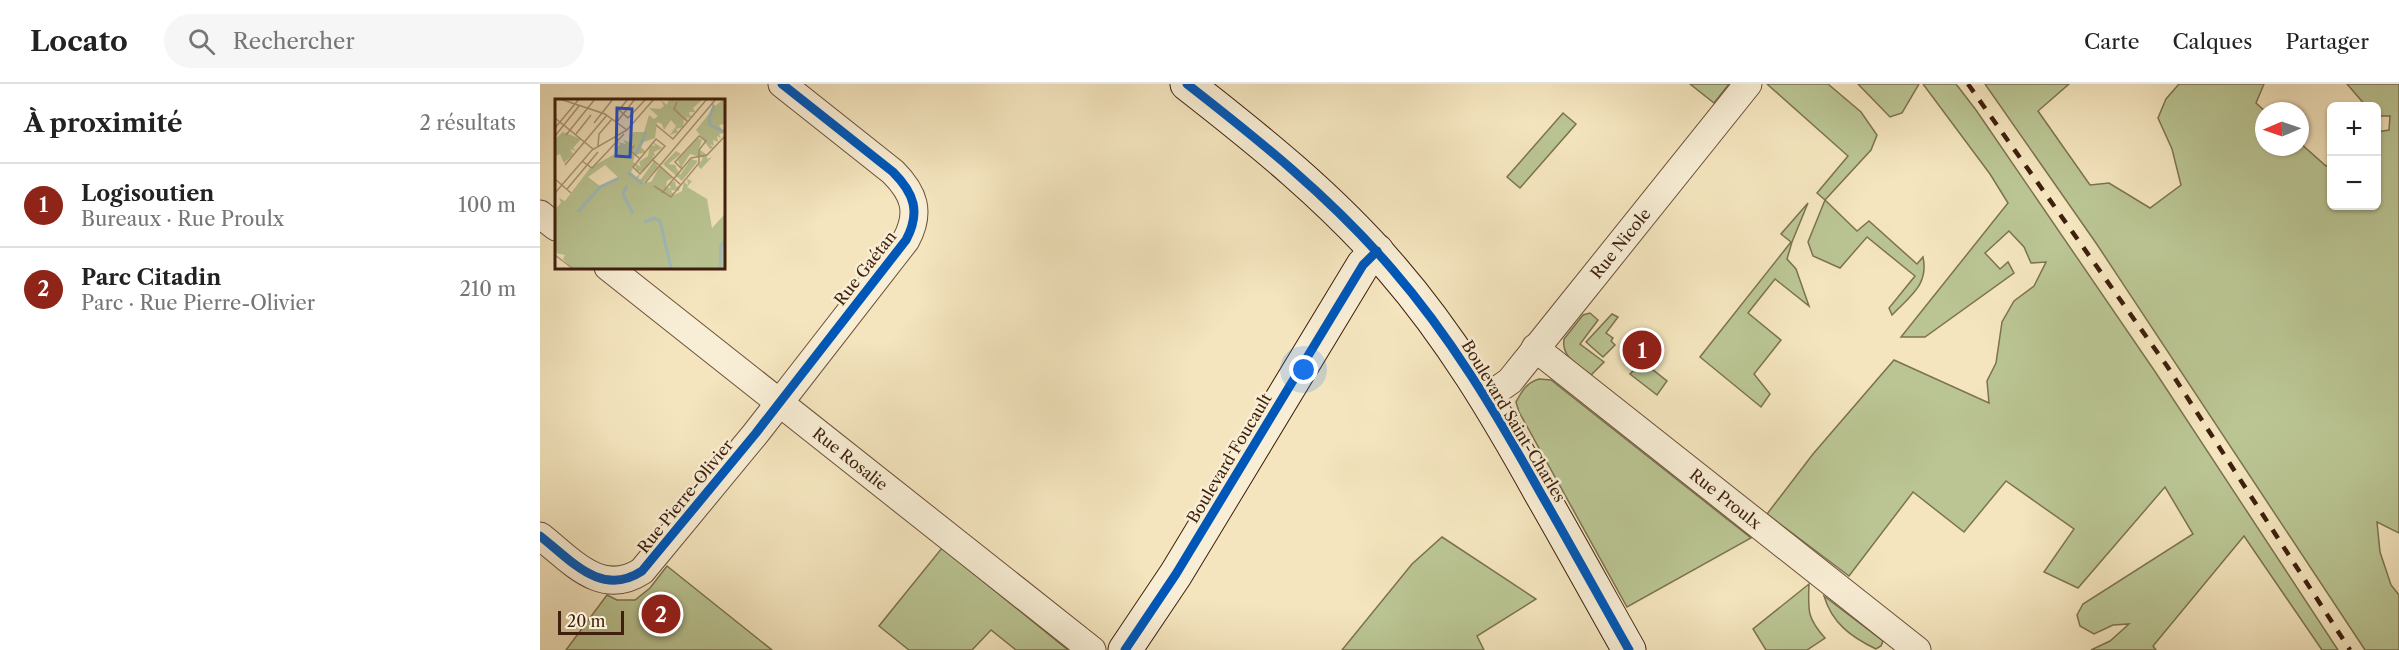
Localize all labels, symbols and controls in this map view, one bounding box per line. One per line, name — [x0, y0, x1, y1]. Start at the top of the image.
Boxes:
search box — [164, 14, 584, 68]
text: Locato — [30, 24, 128, 58]
icon: search — [185, 25, 218, 58]
text: Rechercher — [233, 28, 355, 55]
text: Carte — [2084, 29, 2139, 54]
text: Calques — [2172, 29, 2252, 54]
text: Partager — [2285, 29, 2369, 54]
inset map — [555, 99, 724, 268]
north arrow — [2255, 102, 2309, 156]
map controls — [2327, 102, 2381, 210]
button: + — [2327, 102, 2381, 156]
text: À proximité — [24, 107, 183, 139]
text: 2 résultats — [419, 111, 516, 135]
button: − — [2327, 156, 2381, 210]
text: Logisoutien — [81, 180, 214, 207]
text: 1 — [39, 193, 48, 217]
text: 100 m — [458, 193, 516, 217]
street label: Rue Nicole — [1586, 204, 1655, 283]
text: Bureaux · Rue Proulx — [81, 207, 284, 231]
street label: Rue Gaétan — [830, 227, 900, 309]
text: Parc Citadin — [81, 264, 221, 291]
text: 2 — [38, 277, 49, 301]
text: 210 m — [459, 277, 516, 301]
text: Parc · Rue Pierre-Olivier — [81, 291, 315, 315]
pin: 1 — [1622, 328, 1662, 372]
street label: Boulevard Saint-Charles — [1458, 336, 1570, 506]
your location — [1289, 355, 1318, 384]
street label: Boulevard Foucault — [1182, 389, 1276, 527]
street label: Rue Rosalie — [809, 423, 892, 495]
street label: Rue Pierre-Olivier — [633, 435, 737, 557]
street label: Rue Proulx — [1686, 464, 1766, 534]
pin: 2 — [642, 592, 680, 636]
scale bar — [558, 608, 624, 636]
text: 20 m — [567, 611, 606, 631]

